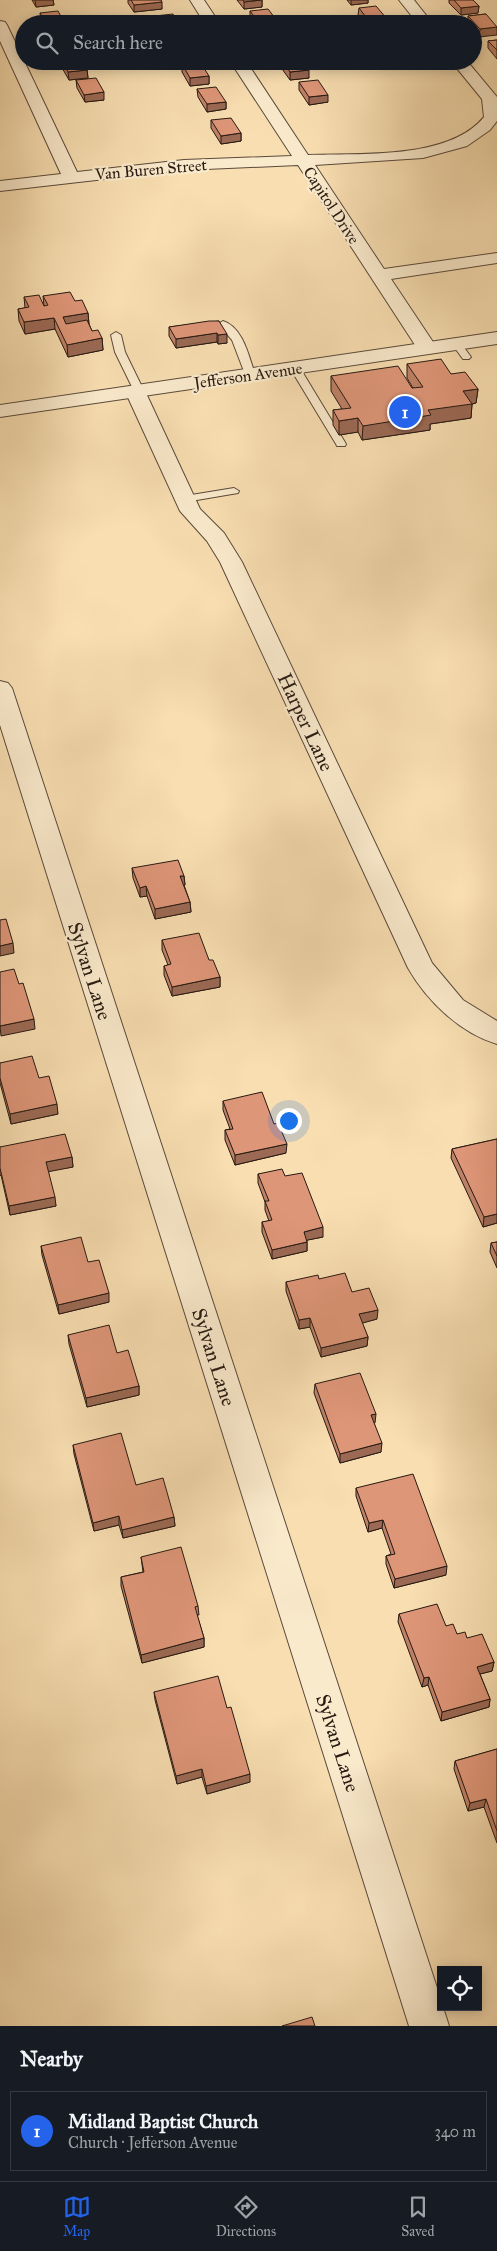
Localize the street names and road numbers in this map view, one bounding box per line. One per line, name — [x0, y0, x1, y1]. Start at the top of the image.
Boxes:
street label: Van Buren Street — [93, 155, 208, 184]
street label: Capitol Drive — [300, 163, 364, 248]
street label: Jefferson Avenue — [191, 358, 304, 394]
street label: Harper Lane — [273, 669, 339, 775]
street label: Sylvan Lane — [63, 919, 117, 1023]
street label: Sylvan Lane — [187, 1305, 241, 1409]
street label: Sylvan Lane — [311, 1691, 365, 1795]

